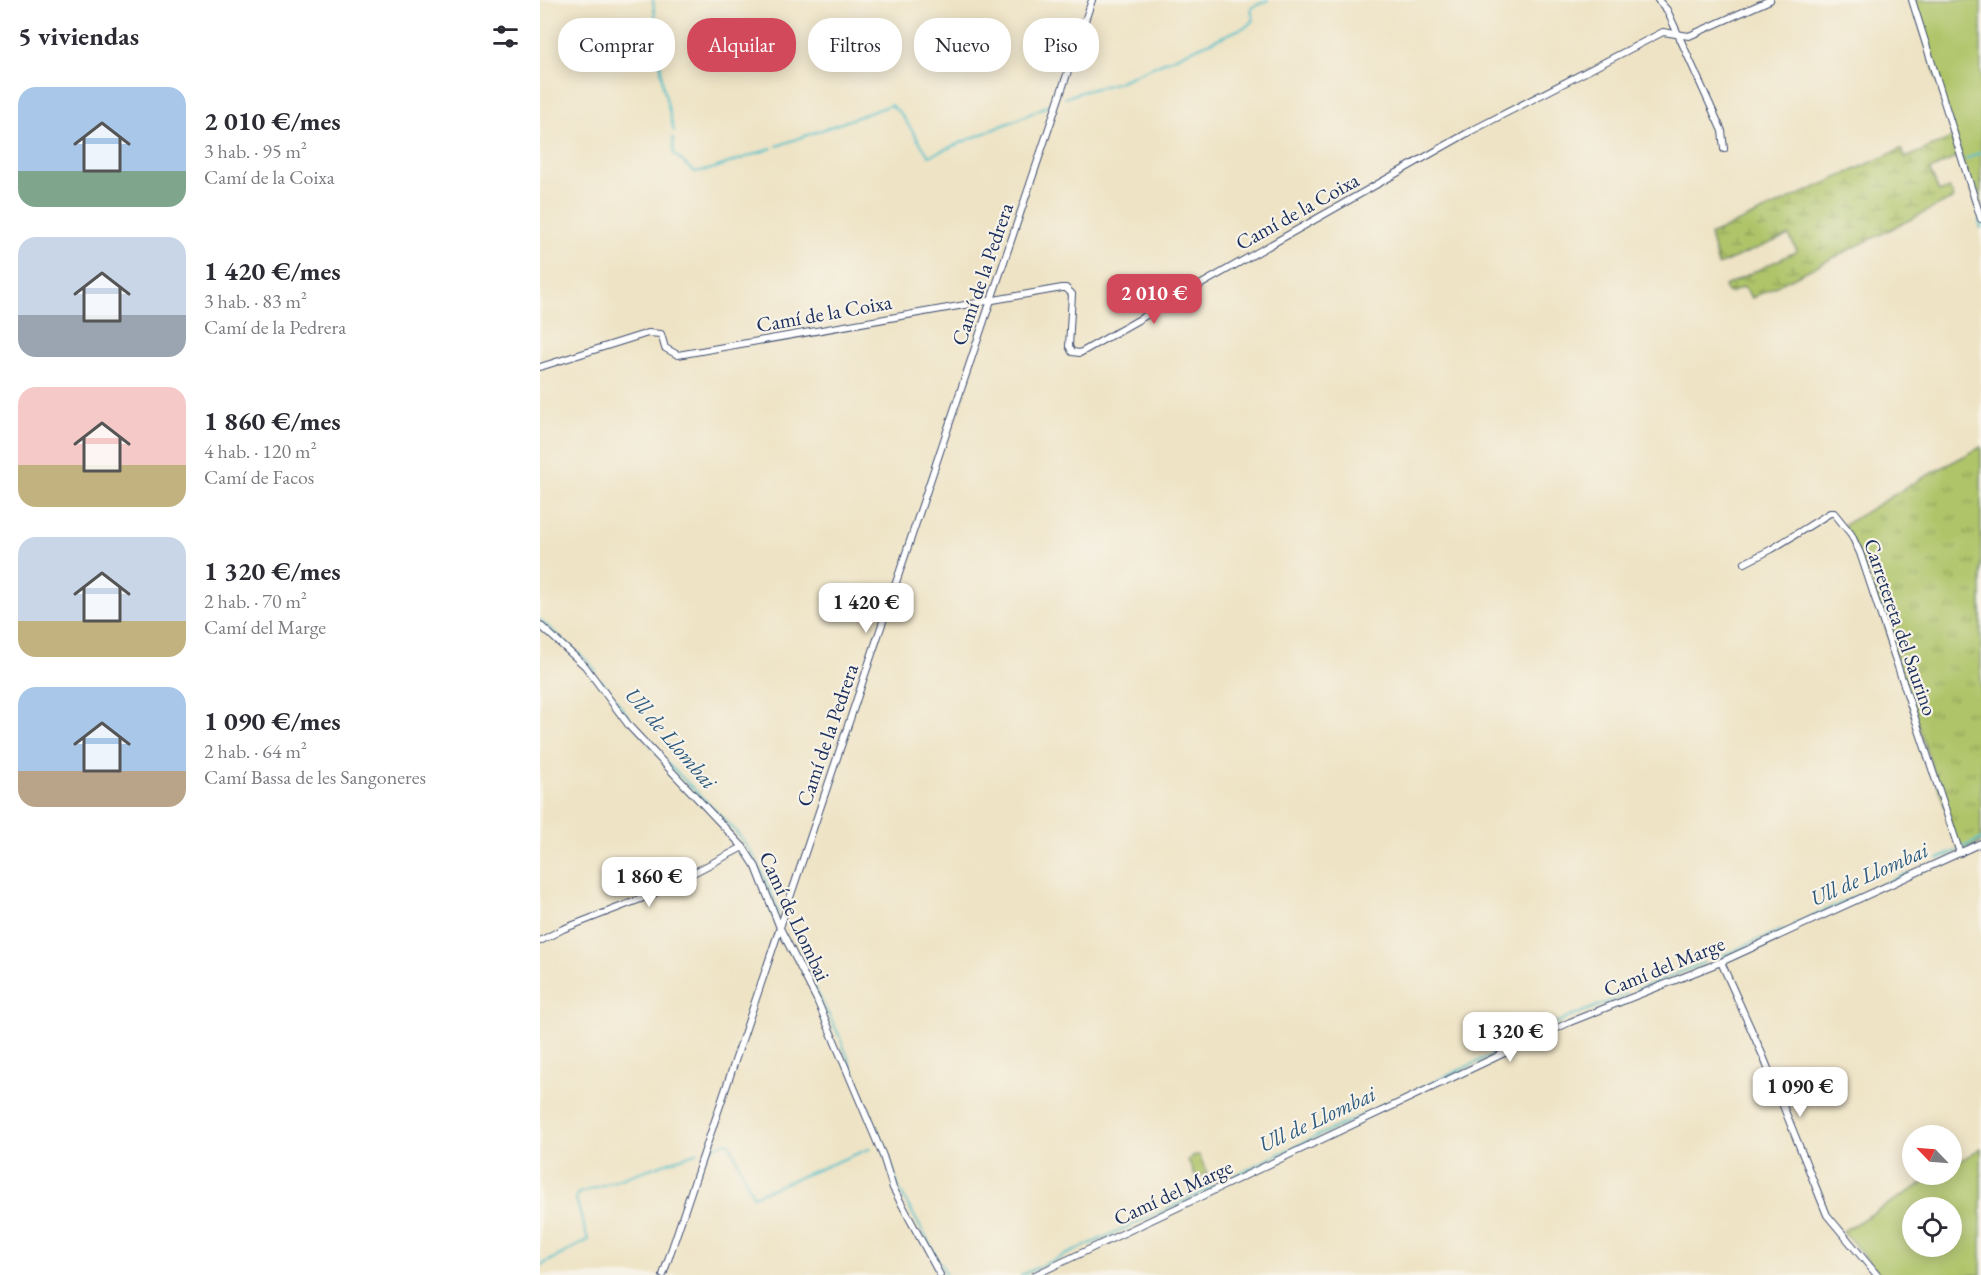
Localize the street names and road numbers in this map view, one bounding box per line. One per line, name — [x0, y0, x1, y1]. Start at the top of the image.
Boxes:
street label: Camí de la Coixa — [1230, 166, 1364, 256]
street label: Camí de la Pedrera — [945, 198, 1019, 349]
street label: Camí de la Coixa — [754, 288, 894, 338]
street label: Carretereta del Saurino — [1858, 535, 1944, 719]
street label: Camí de la Pedrera — [790, 659, 864, 810]
street label: Camí de Llombai — [753, 847, 837, 985]
street label: Camí del Marge — [1599, 929, 1729, 1003]
street label: Camí del Marge — [1109, 1153, 1237, 1231]

